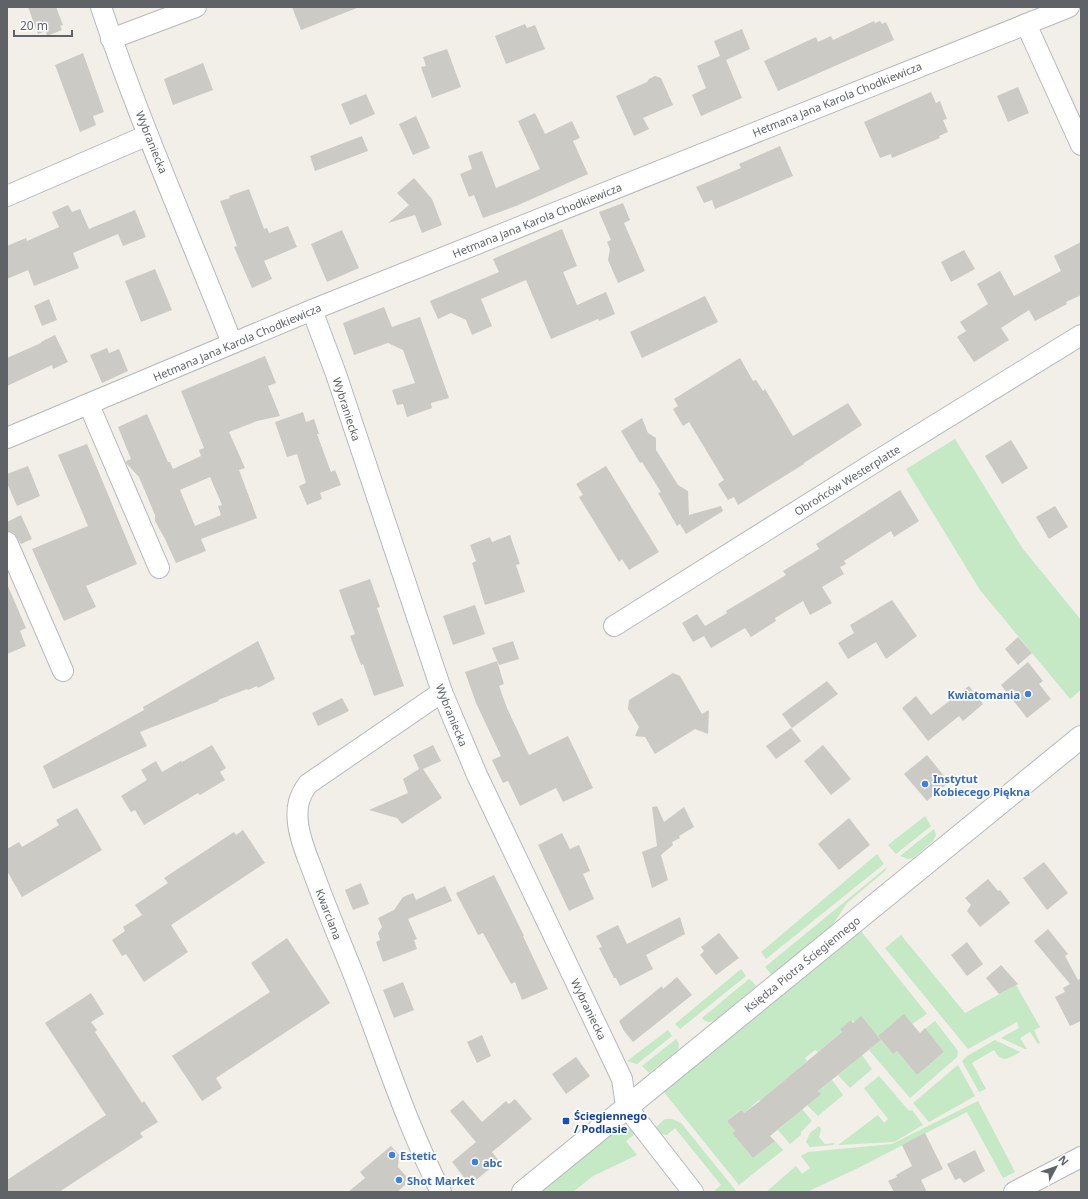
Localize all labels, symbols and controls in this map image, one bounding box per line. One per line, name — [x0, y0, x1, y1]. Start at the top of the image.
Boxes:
scale bar — [14, 12, 72, 38]
text: 20 m — [20, 17, 48, 34]
street label: Hetmana Jana Karola Chodkiewicza — [750, 58, 924, 140]
street label: Wybraniecka — [133, 108, 171, 176]
street label: Hetmana Jana Karola Chodkiewicza — [450, 179, 624, 261]
street label: Hetmana Jana Karola Chodkiewicza — [151, 300, 323, 384]
street label: Wybraniecka — [330, 375, 364, 443]
street label: Obrońców Westerplatte — [791, 441, 903, 519]
street label: Wybraniecka — [433, 681, 471, 749]
place label: Kwiatomania — [947, 687, 1020, 702]
marker: Kwiatomania — [1023, 689, 1033, 699]
place label: Instytut Kobiecego Piękna — [933, 771, 1030, 799]
marker: Instytut Kobiecego Piękna — [920, 779, 930, 789]
street label: Kwarciana — [312, 886, 346, 942]
street label: Księdza Piotra Ściegiennego — [741, 912, 863, 1015]
street label: Wybraniecka — [568, 976, 610, 1042]
place label: Ściegiennego / Podlasie — [574, 1108, 647, 1136]
marker: Ściegiennego / Podlasie — [561, 1116, 571, 1126]
north arrow — [1036, 1147, 1076, 1187]
place label: Estetic — [400, 1148, 437, 1163]
marker: Estetic — [387, 1150, 397, 1160]
text: N — [1055, 1152, 1073, 1168]
place label: abc — [483, 1155, 503, 1170]
marker: abc — [470, 1157, 480, 1167]
place label: Shot Market — [407, 1173, 475, 1188]
marker: Shot Market — [394, 1175, 404, 1185]

